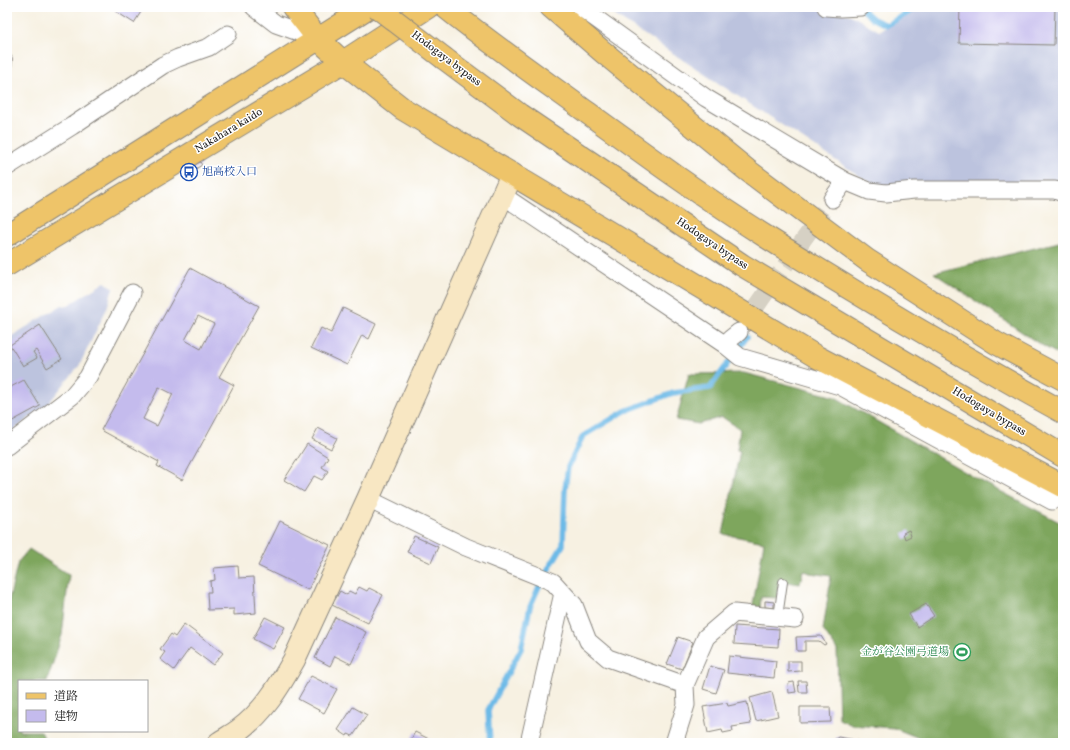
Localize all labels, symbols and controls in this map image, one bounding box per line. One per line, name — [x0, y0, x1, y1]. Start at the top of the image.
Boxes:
street label: Hodogaya bypass — [408, 28, 484, 90]
street label: Nakahara kaido — [192, 105, 266, 157]
bus stop icon: 旭高校入口 — [179, 162, 199, 182]
place label: 旭高校入口 — [202, 165, 257, 180]
street label: Hodogaya bypass — [673, 214, 751, 274]
street label: Hodogaya bypass — [949, 384, 1029, 440]
sports icon: 金が谷公園弓道場 — [952, 642, 972, 662]
place label: 金が谷公園弓道場 — [861, 645, 949, 660]
legend — [18, 680, 148, 732]
text: 道路 — [54, 689, 78, 705]
text: 建物 — [54, 709, 78, 725]

